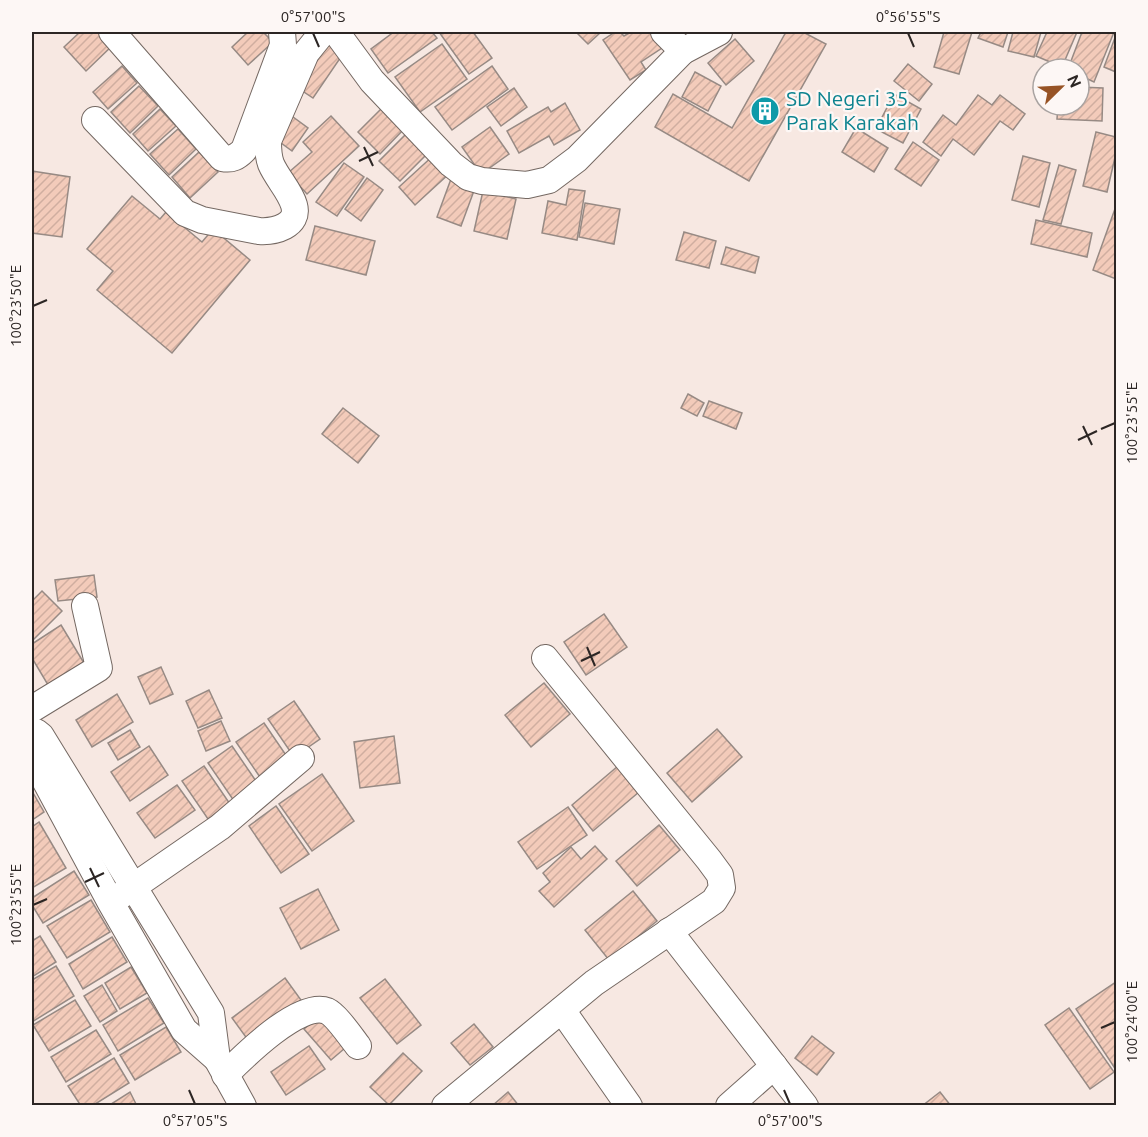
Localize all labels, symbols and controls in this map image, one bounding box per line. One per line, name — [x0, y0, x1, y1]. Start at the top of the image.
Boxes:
text: 0°57'00"S — [281, 8, 345, 25]
text: 0°56'55"S — [876, 8, 940, 25]
north arrow — [1031, 57, 1091, 117]
text: N — [1064, 72, 1085, 90]
place label: SD Negeri 35 Parak Karakah — [786, 86, 919, 134]
building icon: SD Negeri 35 Parak Karakah — [749, 95, 781, 127]
text: 100°23'50"E — [7, 265, 24, 347]
text: 100°23'55"E — [1123, 382, 1140, 464]
text: 100°23'55"E — [7, 864, 24, 946]
text: 100°24'00"E — [1123, 981, 1140, 1063]
text: 0°57'05"S — [163, 1112, 227, 1129]
text: 0°57'00"S — [758, 1112, 822, 1129]

